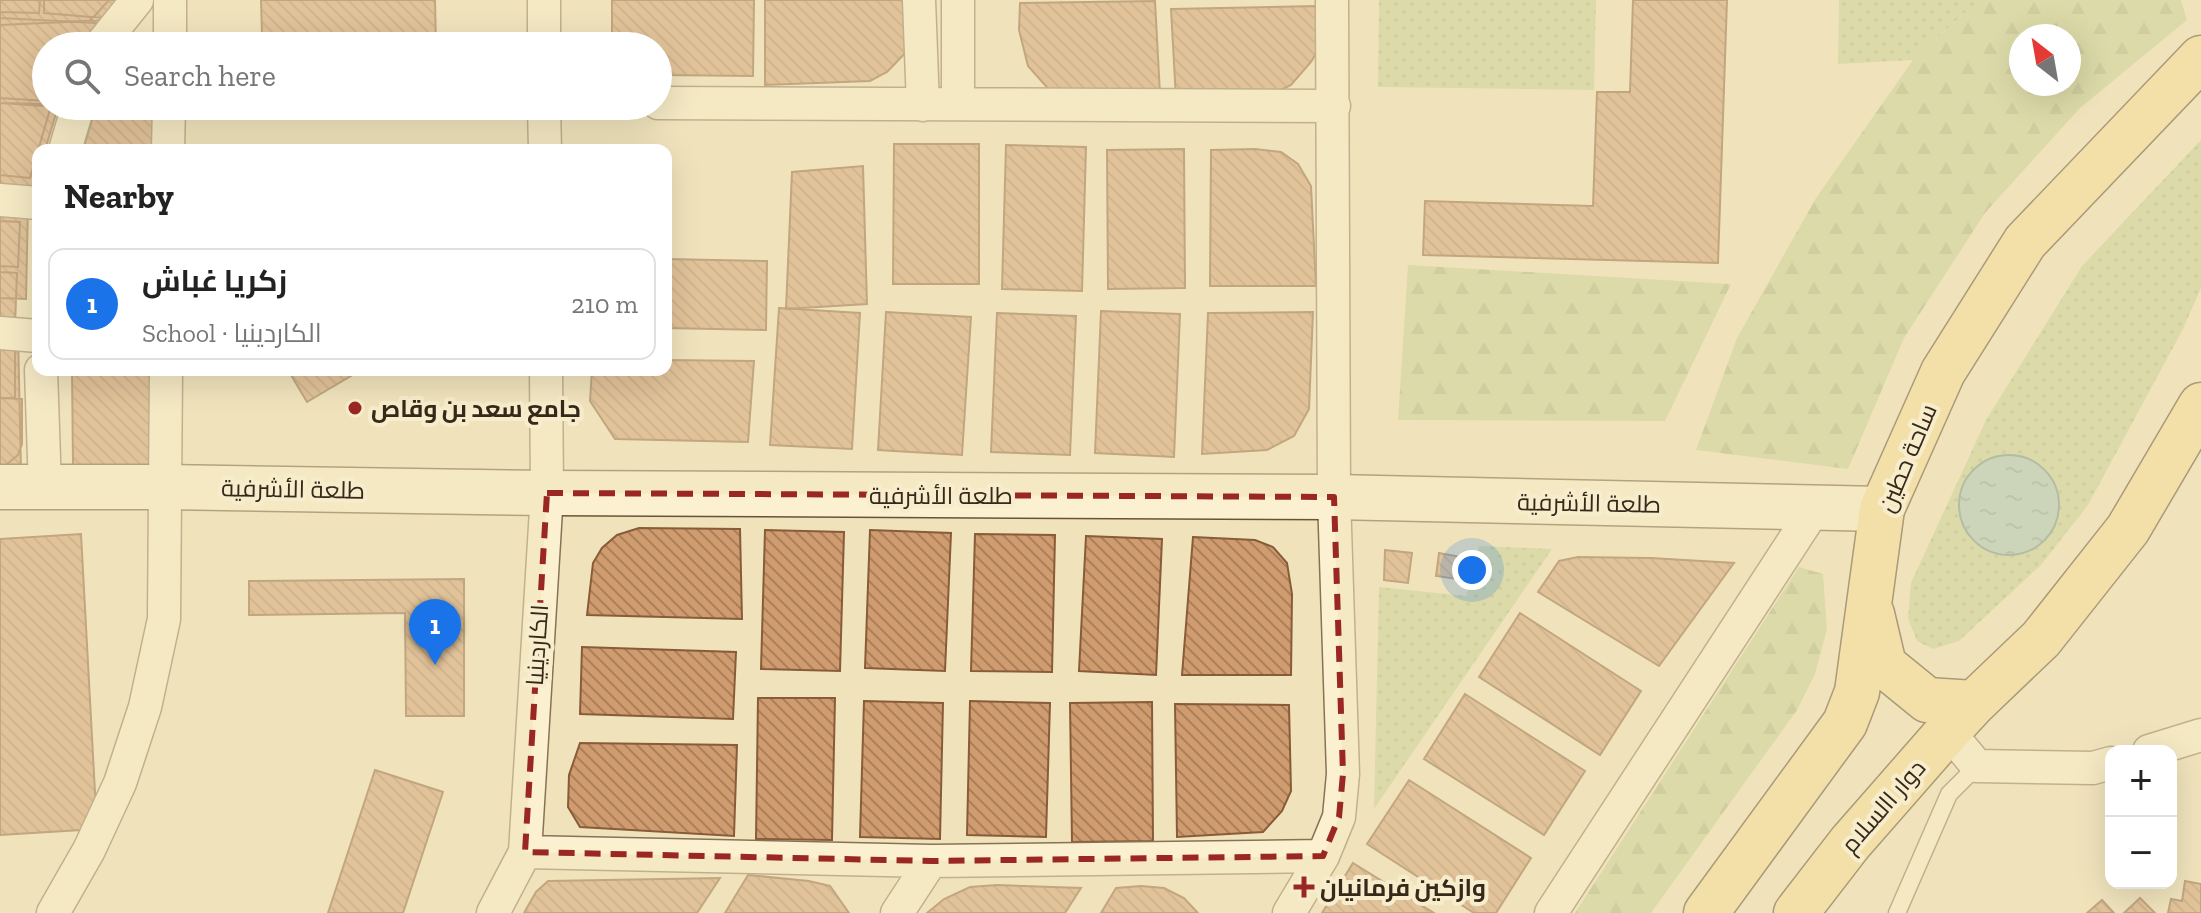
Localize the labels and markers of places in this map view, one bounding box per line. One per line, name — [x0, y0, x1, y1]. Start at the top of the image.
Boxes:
place label: جامع سعد بن وقاص — [371, 394, 581, 425]
marker: جامع سعد بن وقاص — [346, 399, 364, 417]
pin: 1 — [409, 599, 461, 665]
place label: وازكين فرمانيان — [1320, 873, 1486, 902]
marker: وازكين فرمانيان — [1295, 878, 1313, 896]

